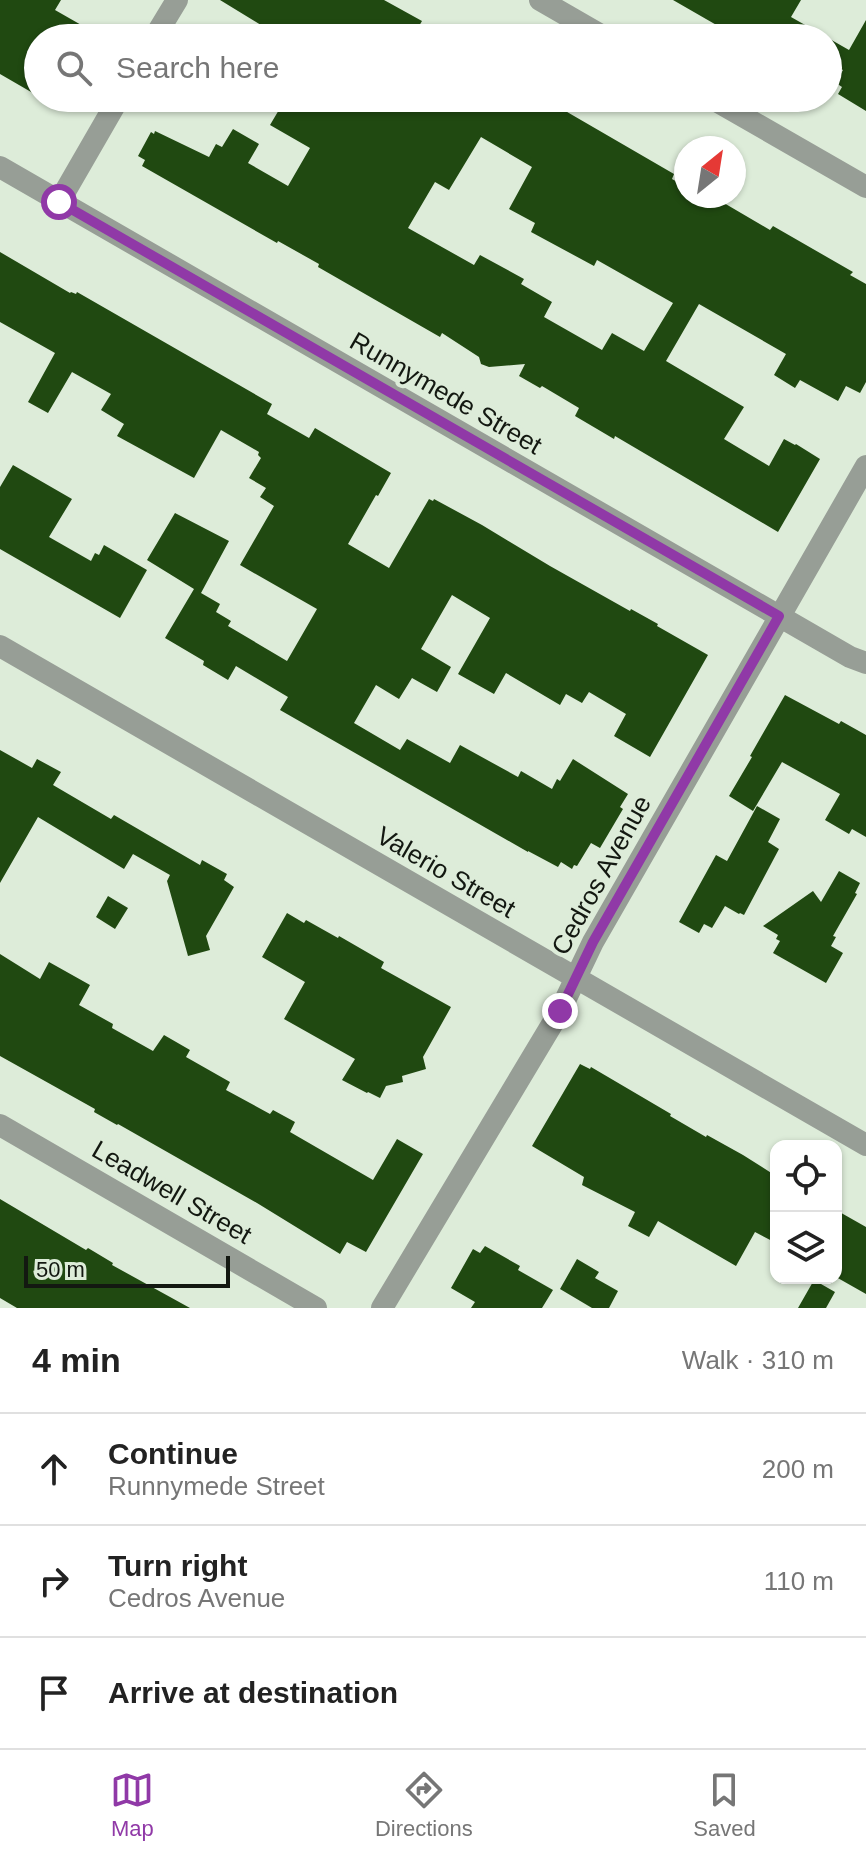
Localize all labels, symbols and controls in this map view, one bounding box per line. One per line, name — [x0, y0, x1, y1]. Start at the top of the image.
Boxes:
search box — [24, 24, 842, 112]
icon: search — [52, 46, 96, 90]
text: Search here — [116, 51, 279, 84]
north arrow — [674, 136, 746, 208]
route start — [41, 184, 77, 220]
street label: Runnymede Street — [345, 326, 548, 461]
street label: Cedros Avenue — [545, 790, 657, 960]
street label: Valerio Street — [371, 820, 522, 924]
route end — [542, 993, 578, 1029]
street label: Leadwell Street — [87, 1134, 258, 1250]
map controls — [770, 1140, 842, 1284]
button: locate — [770, 1140, 842, 1212]
button: layers — [770, 1212, 842, 1284]
scale bar — [24, 1252, 230, 1288]
text: 50 m — [36, 1257, 85, 1282]
text: 4 min — [32, 1341, 121, 1379]
text: Walk · 310 m — [682, 1345, 834, 1375]
text: Continue — [108, 1437, 238, 1470]
icon: ahead — [32, 1447, 76, 1491]
text: 200 m — [762, 1454, 834, 1484]
text: Runnymede Street — [108, 1471, 325, 1501]
text: Turn right — [108, 1549, 247, 1582]
icon: right — [32, 1559, 76, 1603]
text: 110 m — [764, 1566, 834, 1596]
text: Cedros Avenue — [108, 1583, 285, 1613]
icon: arrive — [32, 1671, 76, 1715]
text: Arrive at destination — [108, 1676, 398, 1709]
tab: Map — [110, 1768, 154, 1842]
tab: Directions — [375, 1768, 473, 1842]
tab: Saved — [693, 1768, 756, 1842]

